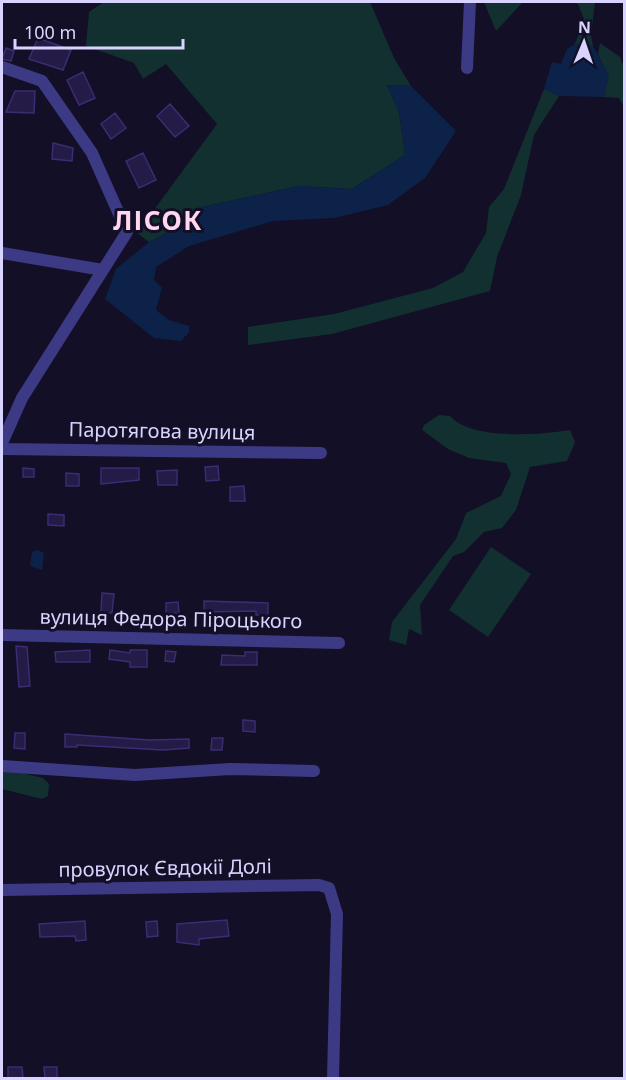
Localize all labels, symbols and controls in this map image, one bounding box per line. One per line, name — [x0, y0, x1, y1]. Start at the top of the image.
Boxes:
scale bar — [15, 12, 183, 50]
north arrow — [554, 12, 614, 72]
text: N — [578, 16, 591, 38]
text: 100 m — [24, 20, 76, 44]
district label: ЛІСОК — [113, 202, 203, 238]
street label: Паротягова вулиця — [68, 415, 256, 446]
street label: вулиця Федора Піроцького — [39, 603, 303, 634]
street label: провулок Євдокії Долі — [58, 852, 272, 883]

